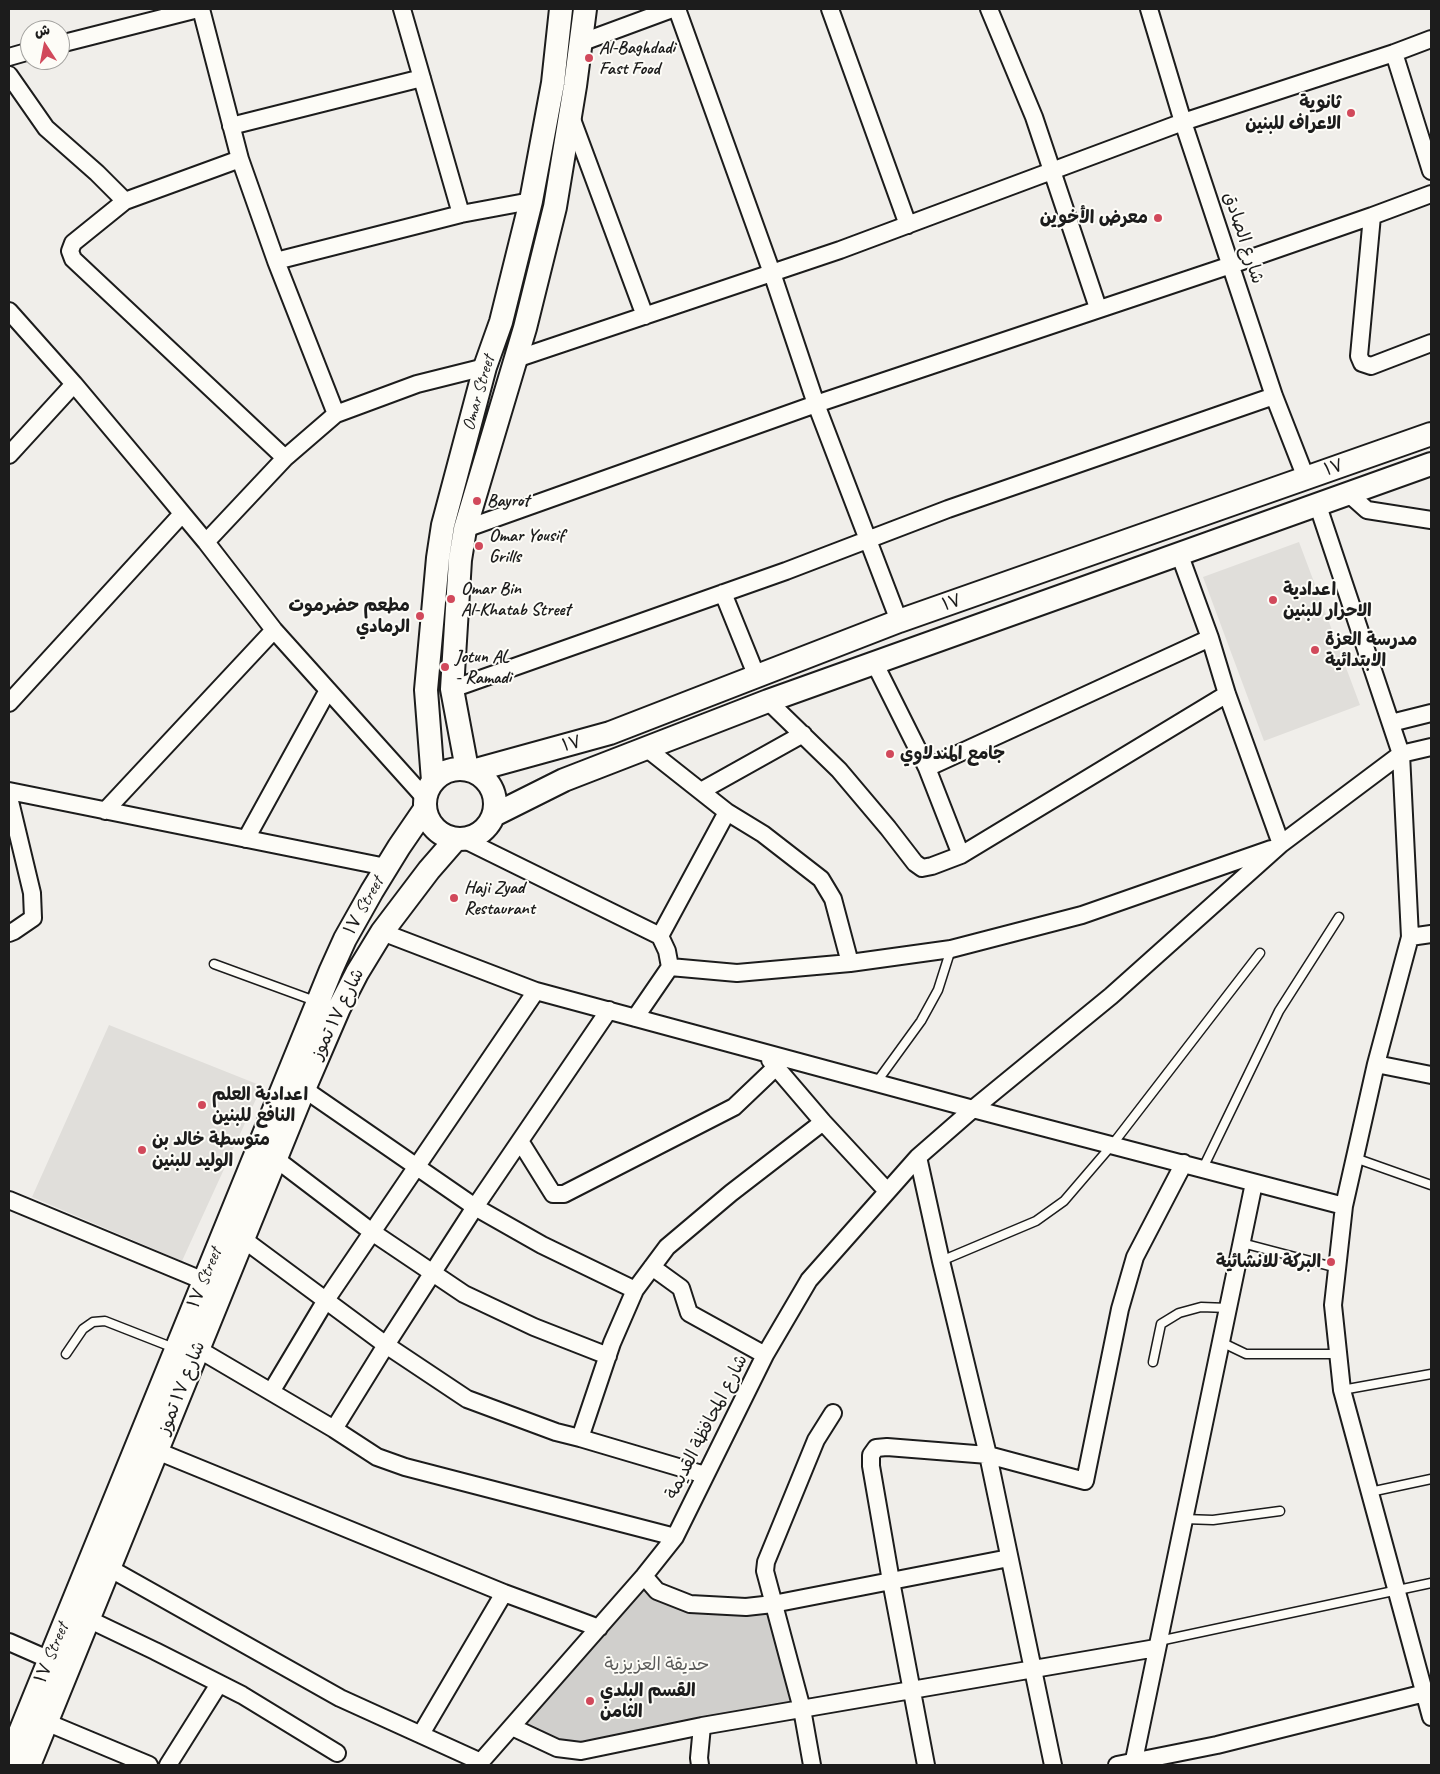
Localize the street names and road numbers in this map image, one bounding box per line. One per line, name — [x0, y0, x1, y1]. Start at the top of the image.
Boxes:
street label: شارع الصادق — [1218, 189, 1268, 287]
street label: Omar Street — [458, 353, 500, 433]
street label: ١٧ — [1321, 455, 1347, 481]
street label: ١٧ — [939, 590, 965, 616]
street label: ١٧ — [560, 731, 584, 757]
street label: ١٧ Street — [339, 873, 389, 939]
street label: شارع ١٧ تموز — [307, 965, 369, 1063]
street label: ١٧ Street — [183, 1245, 227, 1311]
street label: شارع ١٧ تموز — [154, 1338, 210, 1438]
street label: شارع المحافظة القديمة — [661, 1351, 753, 1503]
street label: ١٧ Street — [30, 1620, 74, 1686]

